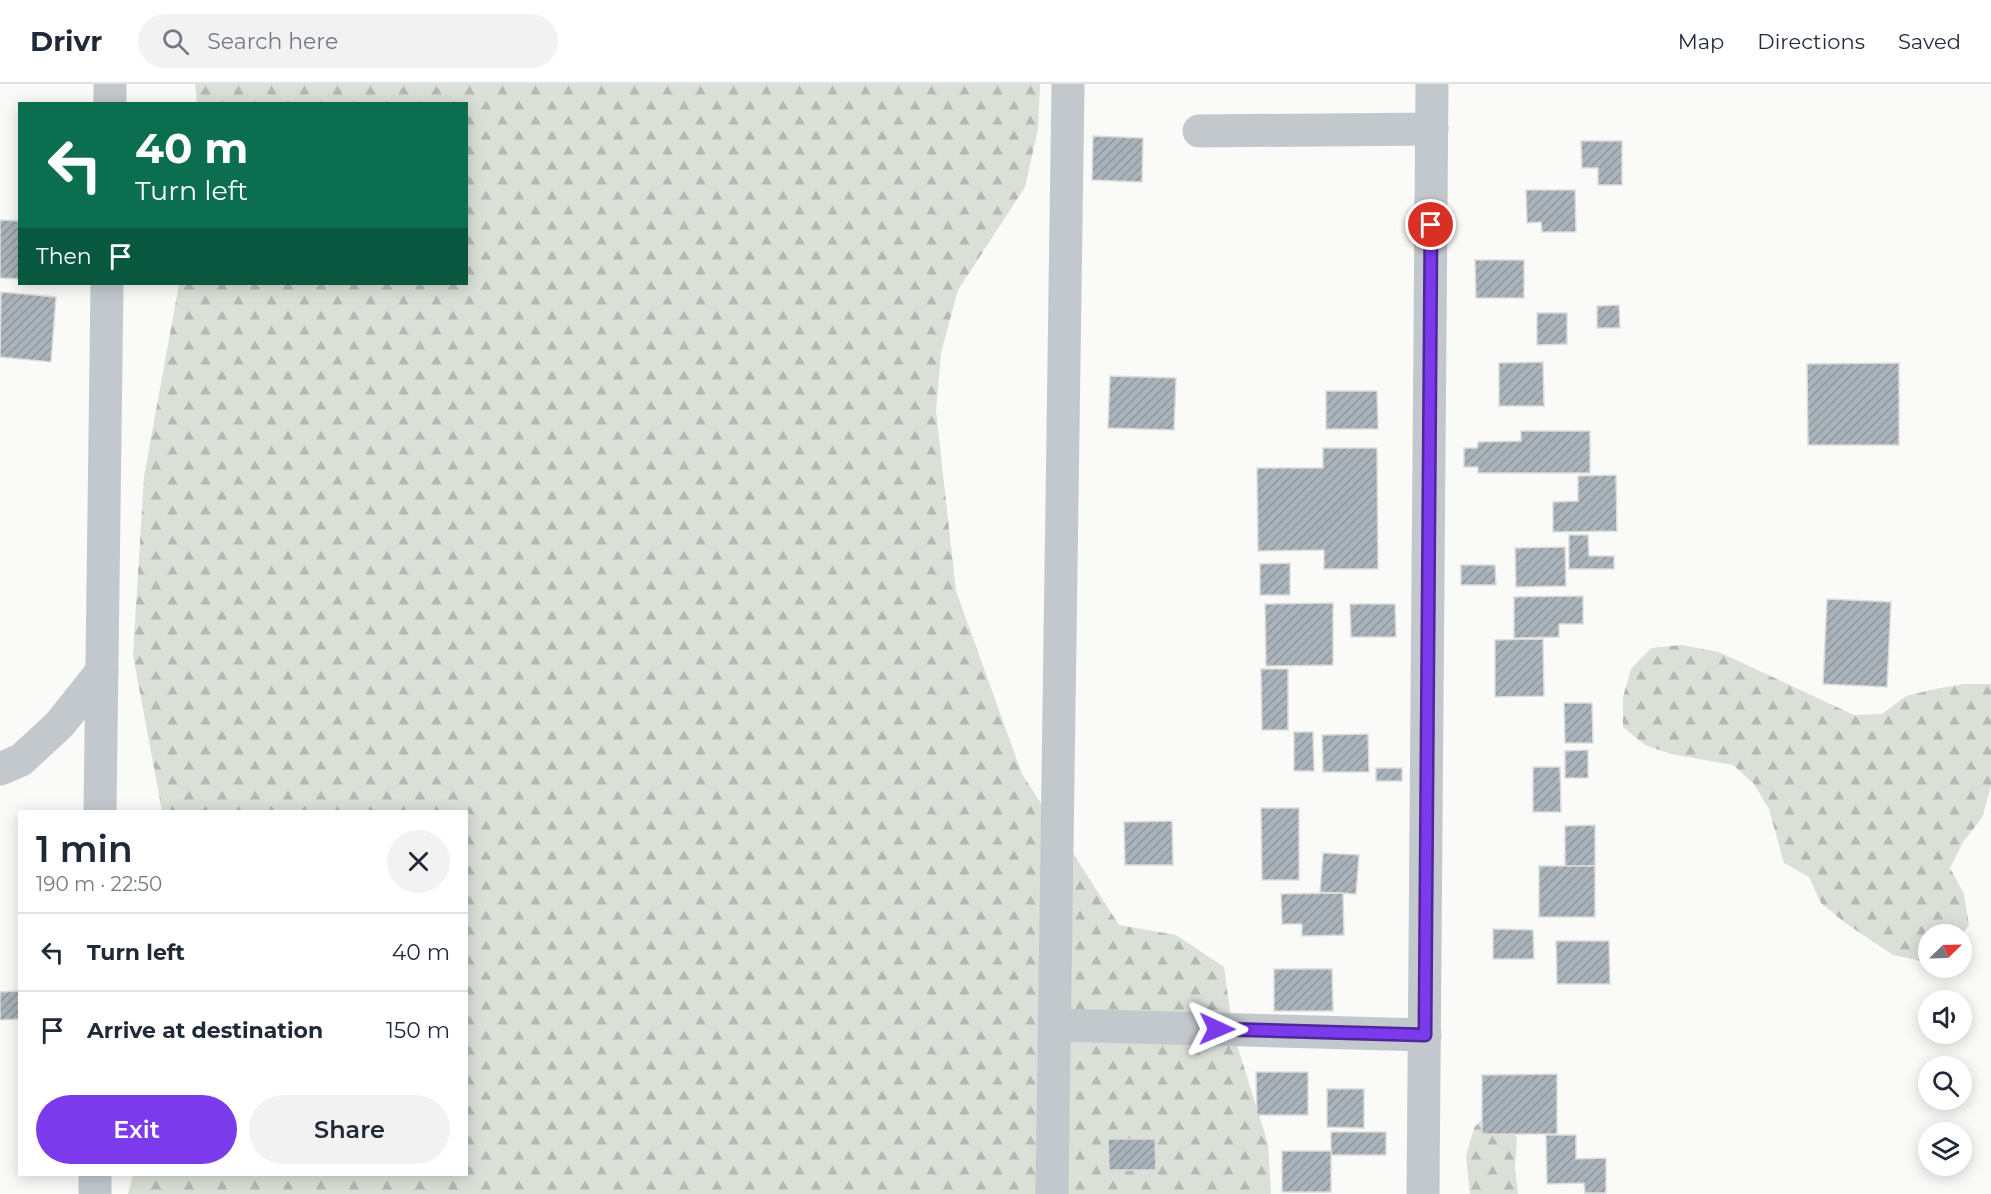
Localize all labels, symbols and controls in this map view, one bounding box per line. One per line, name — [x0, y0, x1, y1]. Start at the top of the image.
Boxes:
search box — [138, 14, 558, 68]
text: Drivr — [30, 24, 102, 58]
icon: search — [159, 25, 192, 58]
text: Search here — [207, 28, 338, 55]
text: Map — [1678, 29, 1724, 54]
text: Directions — [1757, 29, 1865, 54]
text: Saved — [1898, 29, 1961, 54]
text: 40 m — [135, 122, 248, 174]
icon: left — [36, 126, 114, 204]
text: Turn left — [135, 174, 248, 207]
pin — [1405, 199, 1456, 250]
icon: arrive — [1414, 208, 1447, 241]
icon: arrive — [104, 240, 137, 273]
text: Then — [36, 243, 92, 270]
text: 1 min — [36, 827, 133, 871]
button: close — [387, 830, 450, 893]
text: 190 m · 22:50 — [36, 872, 162, 896]
north arrow — [1918, 924, 1972, 978]
map controls — [1918, 924, 1972, 1176]
icon: left — [36, 936, 69, 969]
text: Turn left — [87, 939, 185, 966]
text: 40 m — [392, 939, 450, 966]
button: sound — [1918, 990, 1972, 1044]
position arrow — [1185, 997, 1249, 1061]
icon: arrive — [36, 1014, 69, 1047]
text: Arrive at destination — [87, 1017, 323, 1044]
text: 150 m — [386, 1017, 450, 1044]
button: search — [1918, 1056, 1972, 1110]
button: Exit — [36, 1095, 237, 1164]
button: Share — [249, 1095, 450, 1164]
button: layers — [1918, 1122, 1972, 1176]

